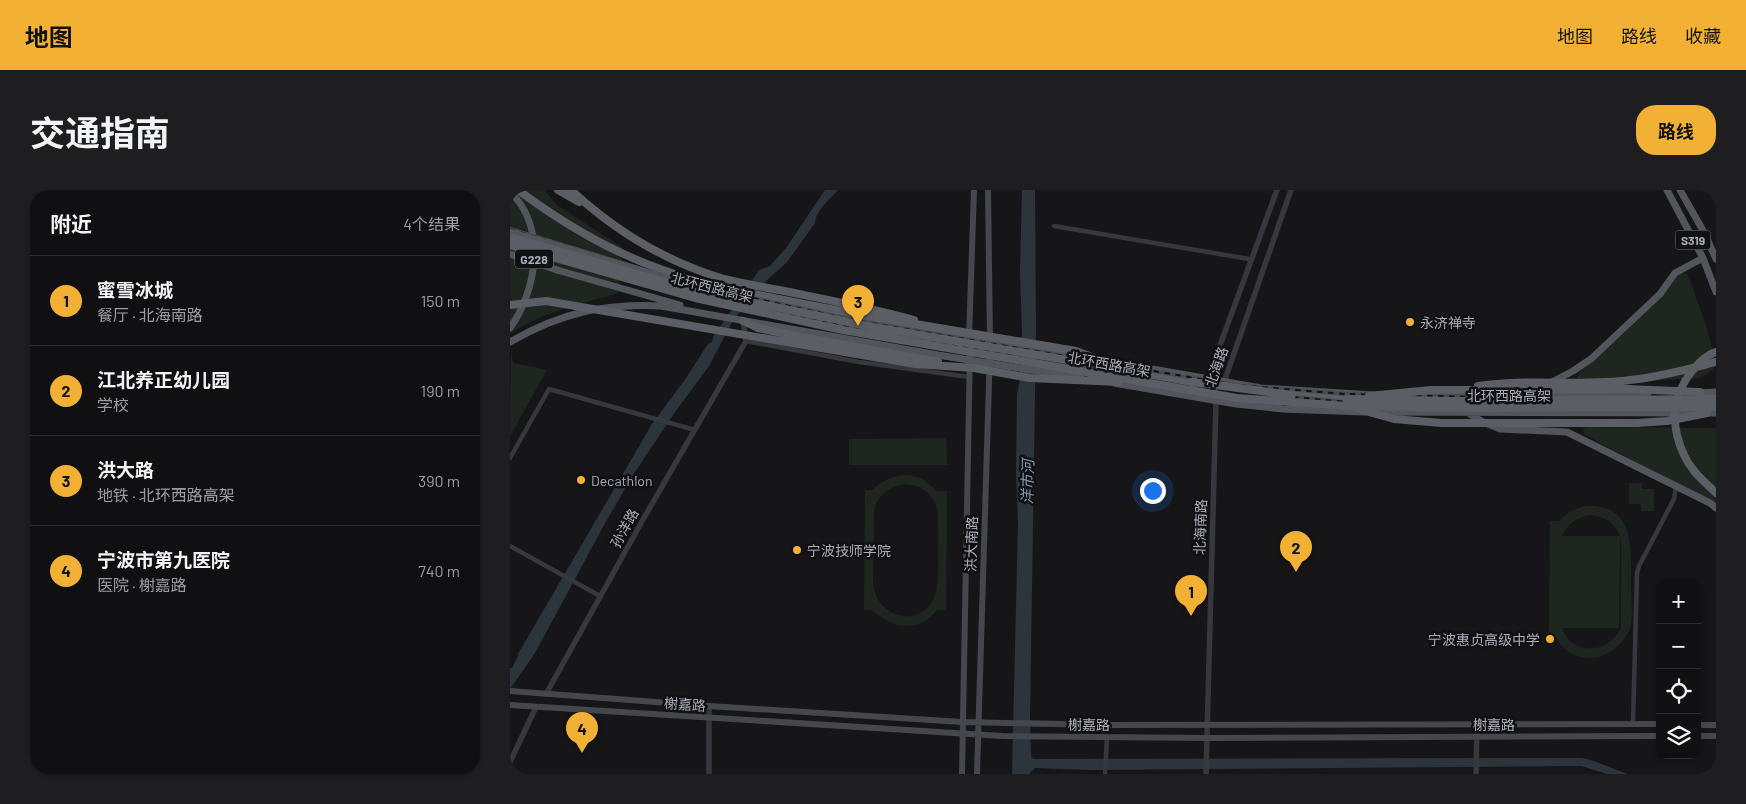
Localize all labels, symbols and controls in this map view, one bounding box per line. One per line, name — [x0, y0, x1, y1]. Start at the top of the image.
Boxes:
text: 地图 — [25, 22, 73, 51]
text: 地图 — [1557, 25, 1593, 47]
text: 路线 — [1621, 25, 1657, 47]
text: 收藏 — [1685, 25, 1721, 47]
button: 路线 — [1636, 105, 1716, 155]
text: 交通指南 — [30, 111, 170, 153]
text: 附近 — [50, 211, 92, 236]
text: 4个结果 — [403, 214, 460, 233]
road number: S319 — [1676, 230, 1710, 250]
road number: G228 — [515, 250, 553, 268]
street label: 北环西路高架 — [669, 269, 755, 305]
text: 蜜雪冰城 — [97, 278, 173, 301]
pin: 3 — [842, 285, 874, 326]
text: 1 — [63, 291, 69, 310]
text: 150 m — [421, 291, 460, 310]
text: 餐厅 · 北海南路 — [97, 305, 203, 324]
place label: 永济禅寺 — [1420, 314, 1476, 331]
marker: 永济禅寺 — [1404, 316, 1416, 328]
street label: 北海路 — [1201, 344, 1231, 390]
street label: 北环西路高架 — [1066, 348, 1152, 380]
text: 江北养正幼儿园 — [97, 368, 230, 391]
text: 2 — [62, 381, 70, 400]
text: 190 m — [421, 381, 460, 400]
street label: 北环西路高架 — [1467, 387, 1551, 404]
text: 学校 — [97, 395, 129, 414]
water label: 洋市河 — [1018, 456, 1036, 505]
text: 洪大路 — [97, 458, 154, 481]
text: 3 — [62, 471, 70, 490]
text: 390 m — [418, 471, 460, 490]
place label: Decathlon — [591, 472, 653, 489]
marker: Decathlon — [575, 474, 587, 486]
your location — [1140, 478, 1166, 504]
text: 地铁 · 北环西路高架 — [97, 485, 235, 504]
street label: 北海南路 — [1191, 499, 1209, 555]
street label: 孙洋路 — [606, 506, 642, 550]
street label: 洪大南路 — [962, 516, 980, 572]
pin: 2 — [1280, 531, 1312, 572]
place label: 宁波技师学院 — [807, 542, 891, 559]
marker: 宁波技师学院 — [791, 544, 803, 556]
text: 宁波市第九医院 — [97, 548, 230, 571]
text: 4 — [61, 561, 71, 580]
text: 740 m — [418, 561, 460, 580]
text: 医院 · 榭嘉路 — [97, 575, 187, 594]
pin: 1 — [1175, 575, 1207, 616]
map controls — [1656, 579, 1701, 759]
button: + — [1656, 579, 1701, 624]
button: − — [1656, 624, 1701, 669]
place label: 宁波惠贞高级中学 — [1428, 631, 1540, 648]
marker: 宁波惠贞高级中学 — [1544, 633, 1556, 645]
button: locate — [1656, 669, 1701, 714]
street label: 榭嘉路 — [663, 694, 707, 714]
pin: 4 — [566, 712, 598, 753]
button: layers — [1656, 714, 1701, 759]
street label: 榭嘉路 — [1068, 716, 1110, 733]
street label: 榭嘉路 — [1473, 716, 1515, 733]

